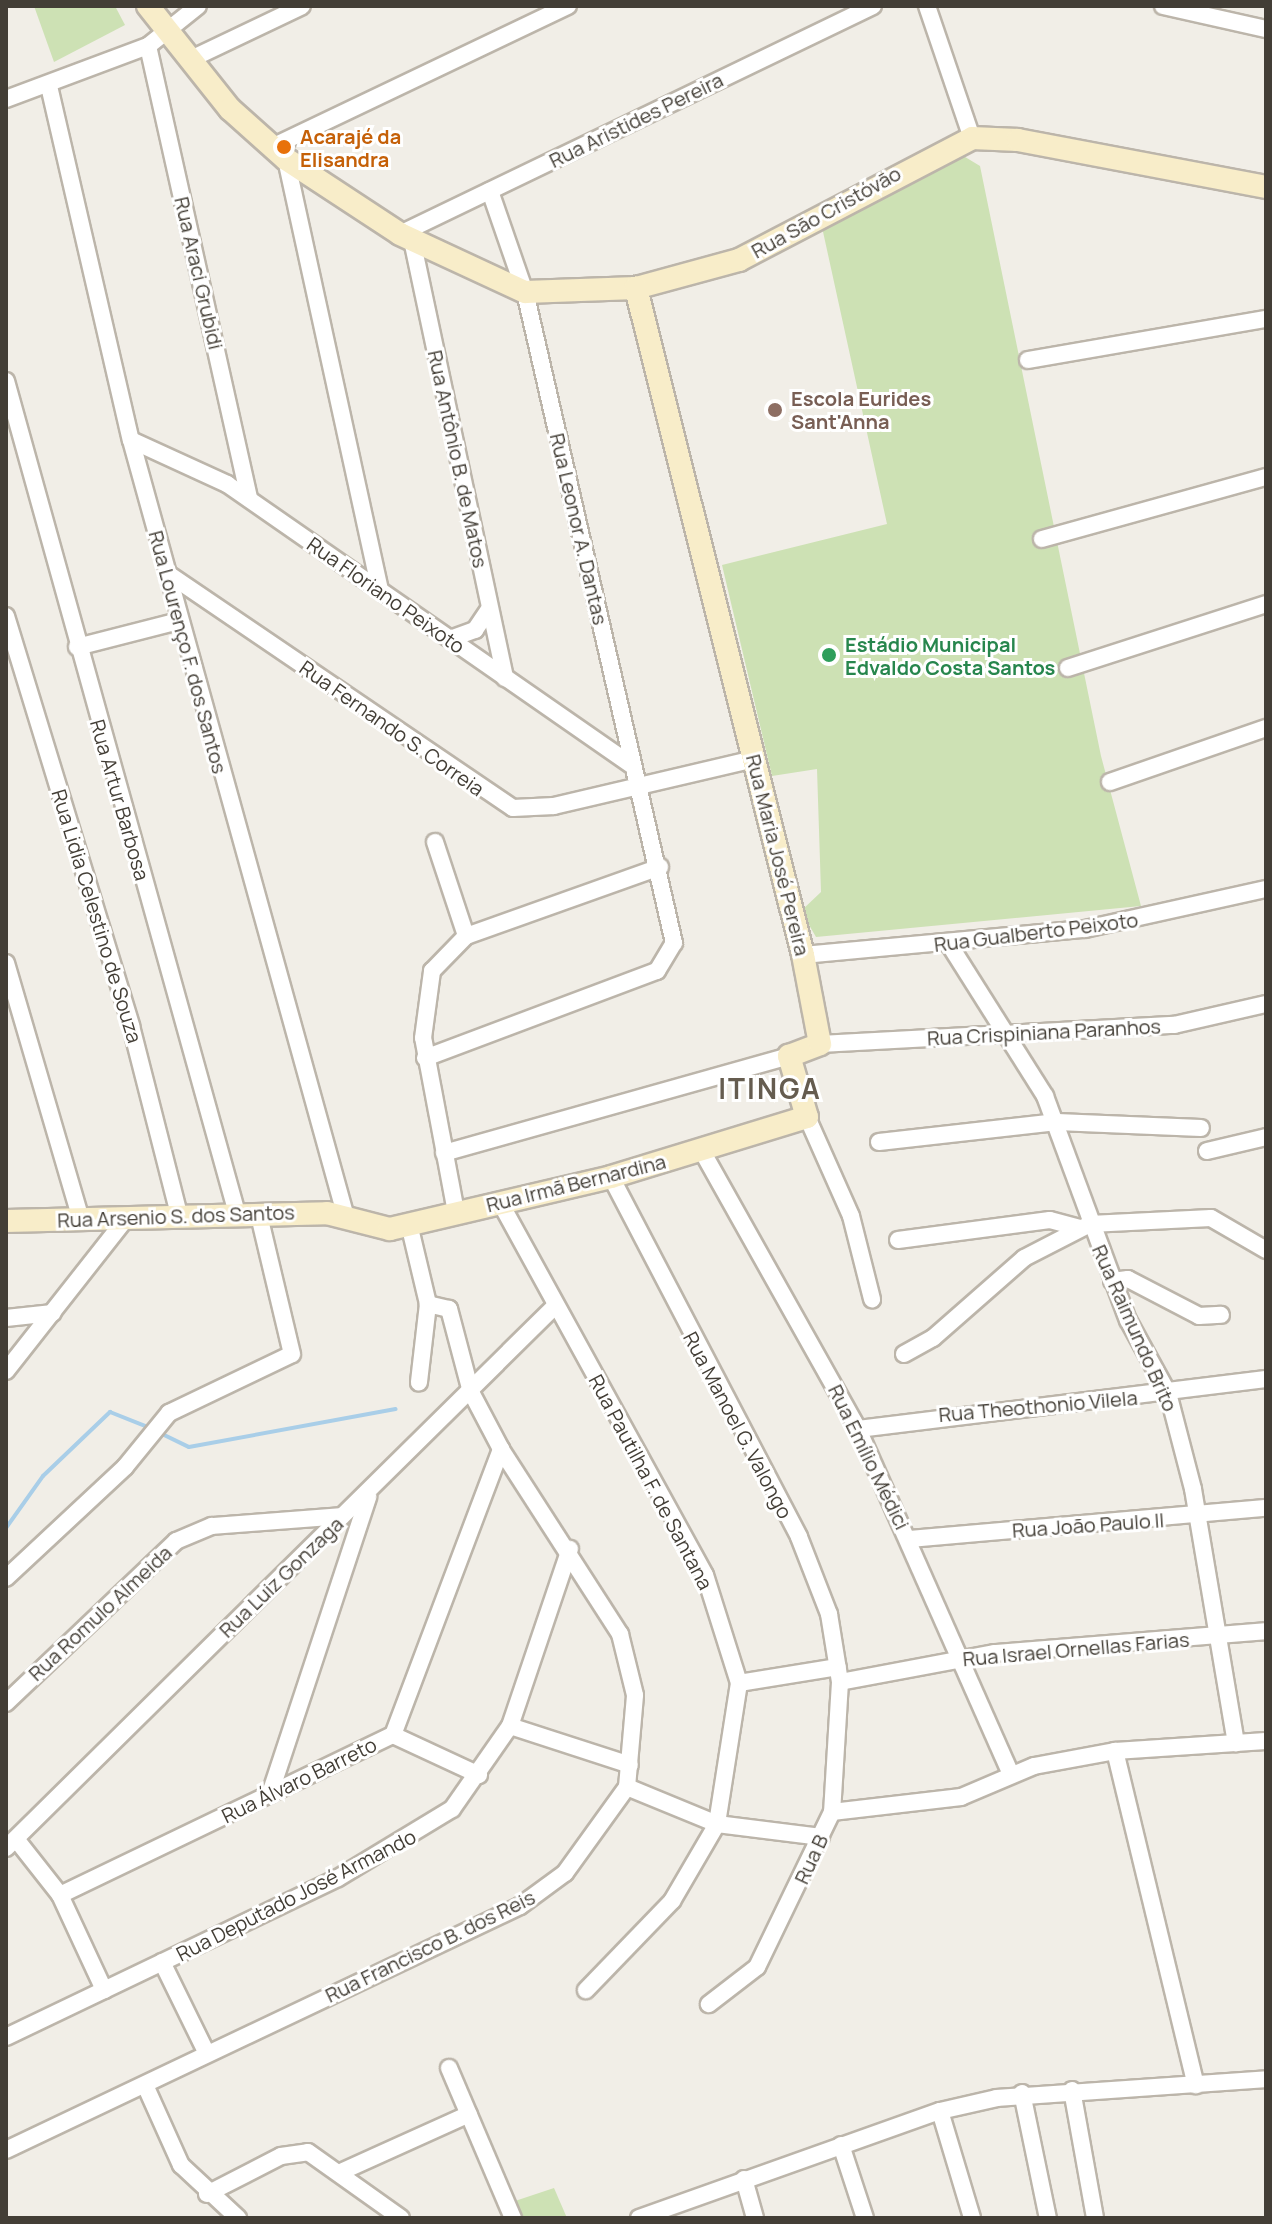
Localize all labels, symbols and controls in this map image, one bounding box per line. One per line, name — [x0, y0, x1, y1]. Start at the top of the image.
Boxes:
street label: Rua Aristides Pereira — [545, 67, 727, 173]
place label: Acarajé da Elisandra — [300, 124, 401, 171]
marker: Acarajé da Elisandra — [275, 138, 293, 156]
street label: Rua São Cristóvão — [747, 161, 905, 263]
street label: Rua Araci Grubidi — [170, 194, 228, 352]
street label: Rua Antônio B. de Matos — [423, 348, 493, 570]
place label: Escola Eurides Sant'Anna — [791, 386, 931, 433]
marker: Escola Eurides Sant'Anna — [766, 401, 784, 419]
street label: Rua Leonor A. Dantas — [545, 431, 613, 627]
street label: Rua Lourenço F. dos Santos — [144, 528, 232, 776]
street label: Rua Floriano Peixoto — [303, 532, 469, 658]
place label: Estádio Municipal Edvaldo Costa Santos — [845, 632, 1055, 679]
marker: Estádio Municipal Edvaldo Costa Santos — [820, 646, 838, 664]
street label: Rua Fernando S. Correia — [295, 655, 489, 801]
street label: Rua Artur Barbosa — [86, 717, 154, 883]
street label: Rua Maria José Pereira — [741, 752, 815, 958]
street label: Rua Lidia Celestino de Souza — [47, 786, 147, 1046]
street label: Rua Gualberto Peixoto — [933, 908, 1139, 956]
street label: Rua Crispiniana Paranhos — [926, 1014, 1162, 1050]
district label: ITINGA — [718, 1071, 822, 1105]
street label: Rua Irmã Bernardina — [484, 1149, 668, 1217]
street label: Rua Arsenio S. dos Santos — [57, 1200, 295, 1232]
street label: Rua Raimundo Brito — [1087, 1241, 1183, 1415]
street label: Rua Manoel G. Valongo — [679, 1328, 797, 1522]
street label: Rua Pautilha F. de Santana — [584, 1370, 718, 1594]
street label: Rua Emílio Médici — [824, 1381, 914, 1533]
street label: Rua Theothonio Vilela — [938, 1385, 1138, 1427]
street label: Rua João Paulo II — [1011, 1508, 1165, 1542]
street label: Rua Luiz Gonzaga — [214, 1512, 348, 1642]
street label: Rua Romulo Almeida — [23, 1540, 177, 1686]
street label: Rua Israel Ornellas Farias — [962, 1627, 1190, 1671]
street label: Rua Álvaro Barreto — [218, 1732, 380, 1828]
street label: Rua Deputado José Armando — [172, 1824, 420, 1966]
street label: Rua B — [789, 1830, 833, 1888]
street label: Rua Francisco B. dos Reis — [321, 1885, 539, 2007]

